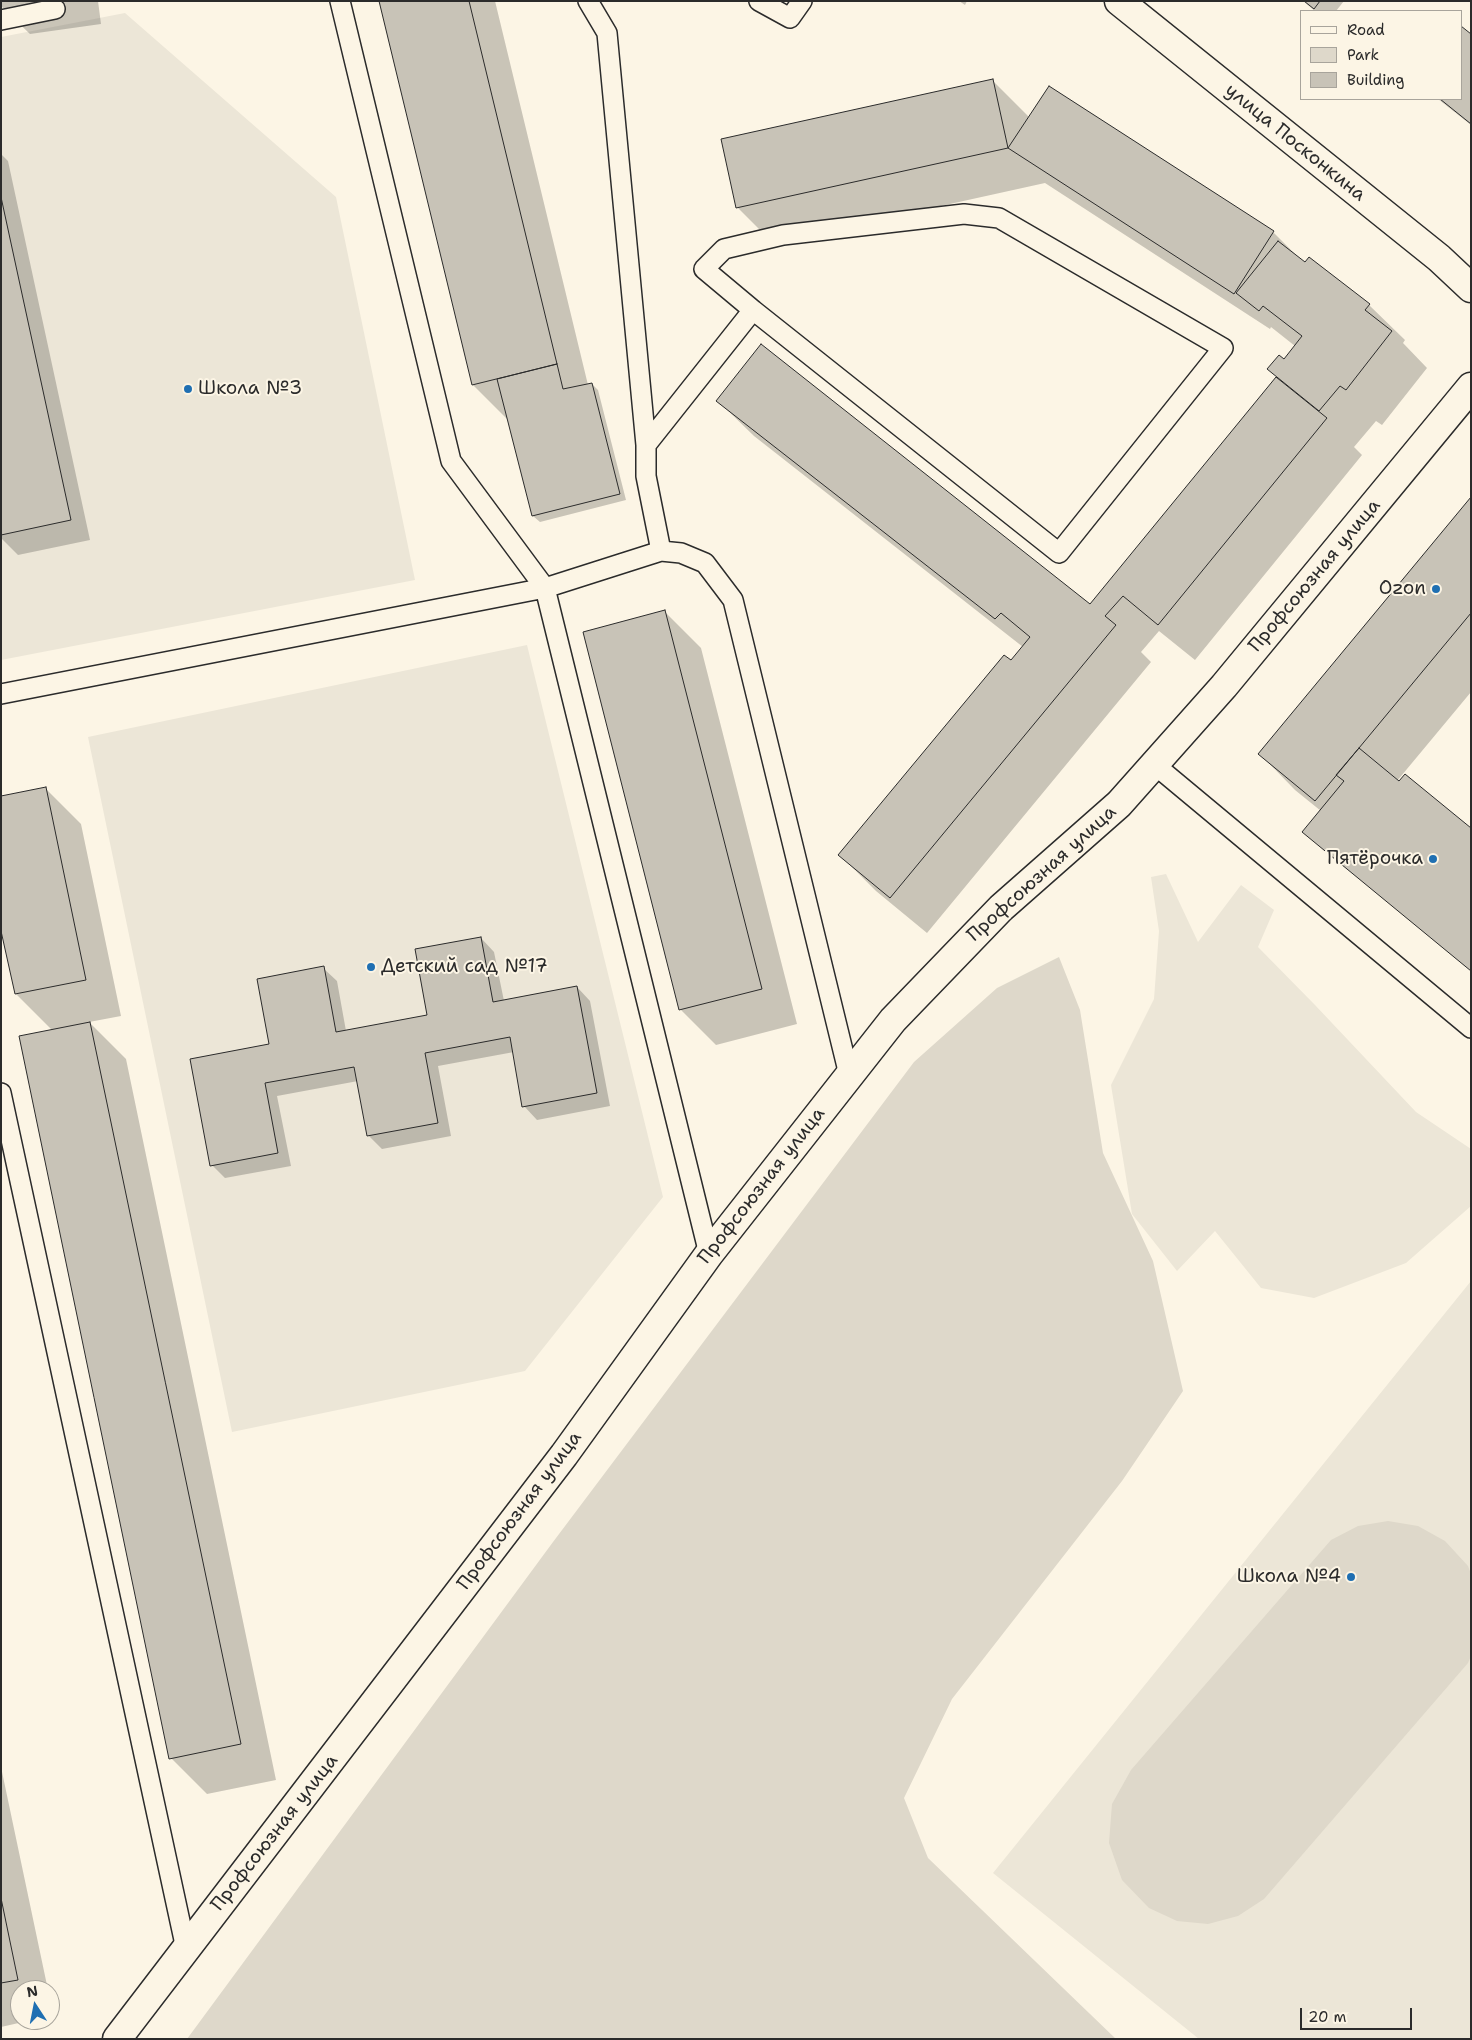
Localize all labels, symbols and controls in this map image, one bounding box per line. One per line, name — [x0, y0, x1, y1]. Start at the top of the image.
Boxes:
legend — [1300, 10, 1462, 100]
text: Road — [1347, 20, 1385, 40]
text: Park — [1347, 45, 1379, 65]
text: Building — [1347, 70, 1404, 90]
street label: улица Посконкина — [1220, 79, 1370, 207]
place label: Школа №3 — [198, 378, 302, 400]
marker: Школа №3 — [182, 383, 194, 395]
street label: Профсоюзная улица — [1244, 495, 1386, 657]
place label: Ozon — [1379, 578, 1426, 600]
marker: Ozon — [1430, 583, 1442, 595]
street label: Профсоюзная улица — [963, 801, 1121, 947]
place label: Пятёрочка — [1327, 848, 1423, 870]
marker: Пятёрочка — [1427, 853, 1439, 865]
place label: Детский сад №17 — [381, 956, 548, 978]
marker: Детский сад №17 — [365, 961, 377, 973]
street label: Профсоюзная улица — [694, 1103, 830, 1269]
street label: Профсоюзная улица — [453, 1427, 587, 1595]
place label: Школа №4 — [1237, 1566, 1341, 1588]
marker: Школа №4 — [1345, 1571, 1357, 1583]
street label: Профсоюзная улица — [207, 1750, 343, 1916]
north arrow — [10, 1980, 60, 2030]
text: N — [25, 1981, 39, 2001]
scale bar — [1302, 1998, 1414, 2030]
text: 20 m — [1308, 2007, 1347, 2027]

